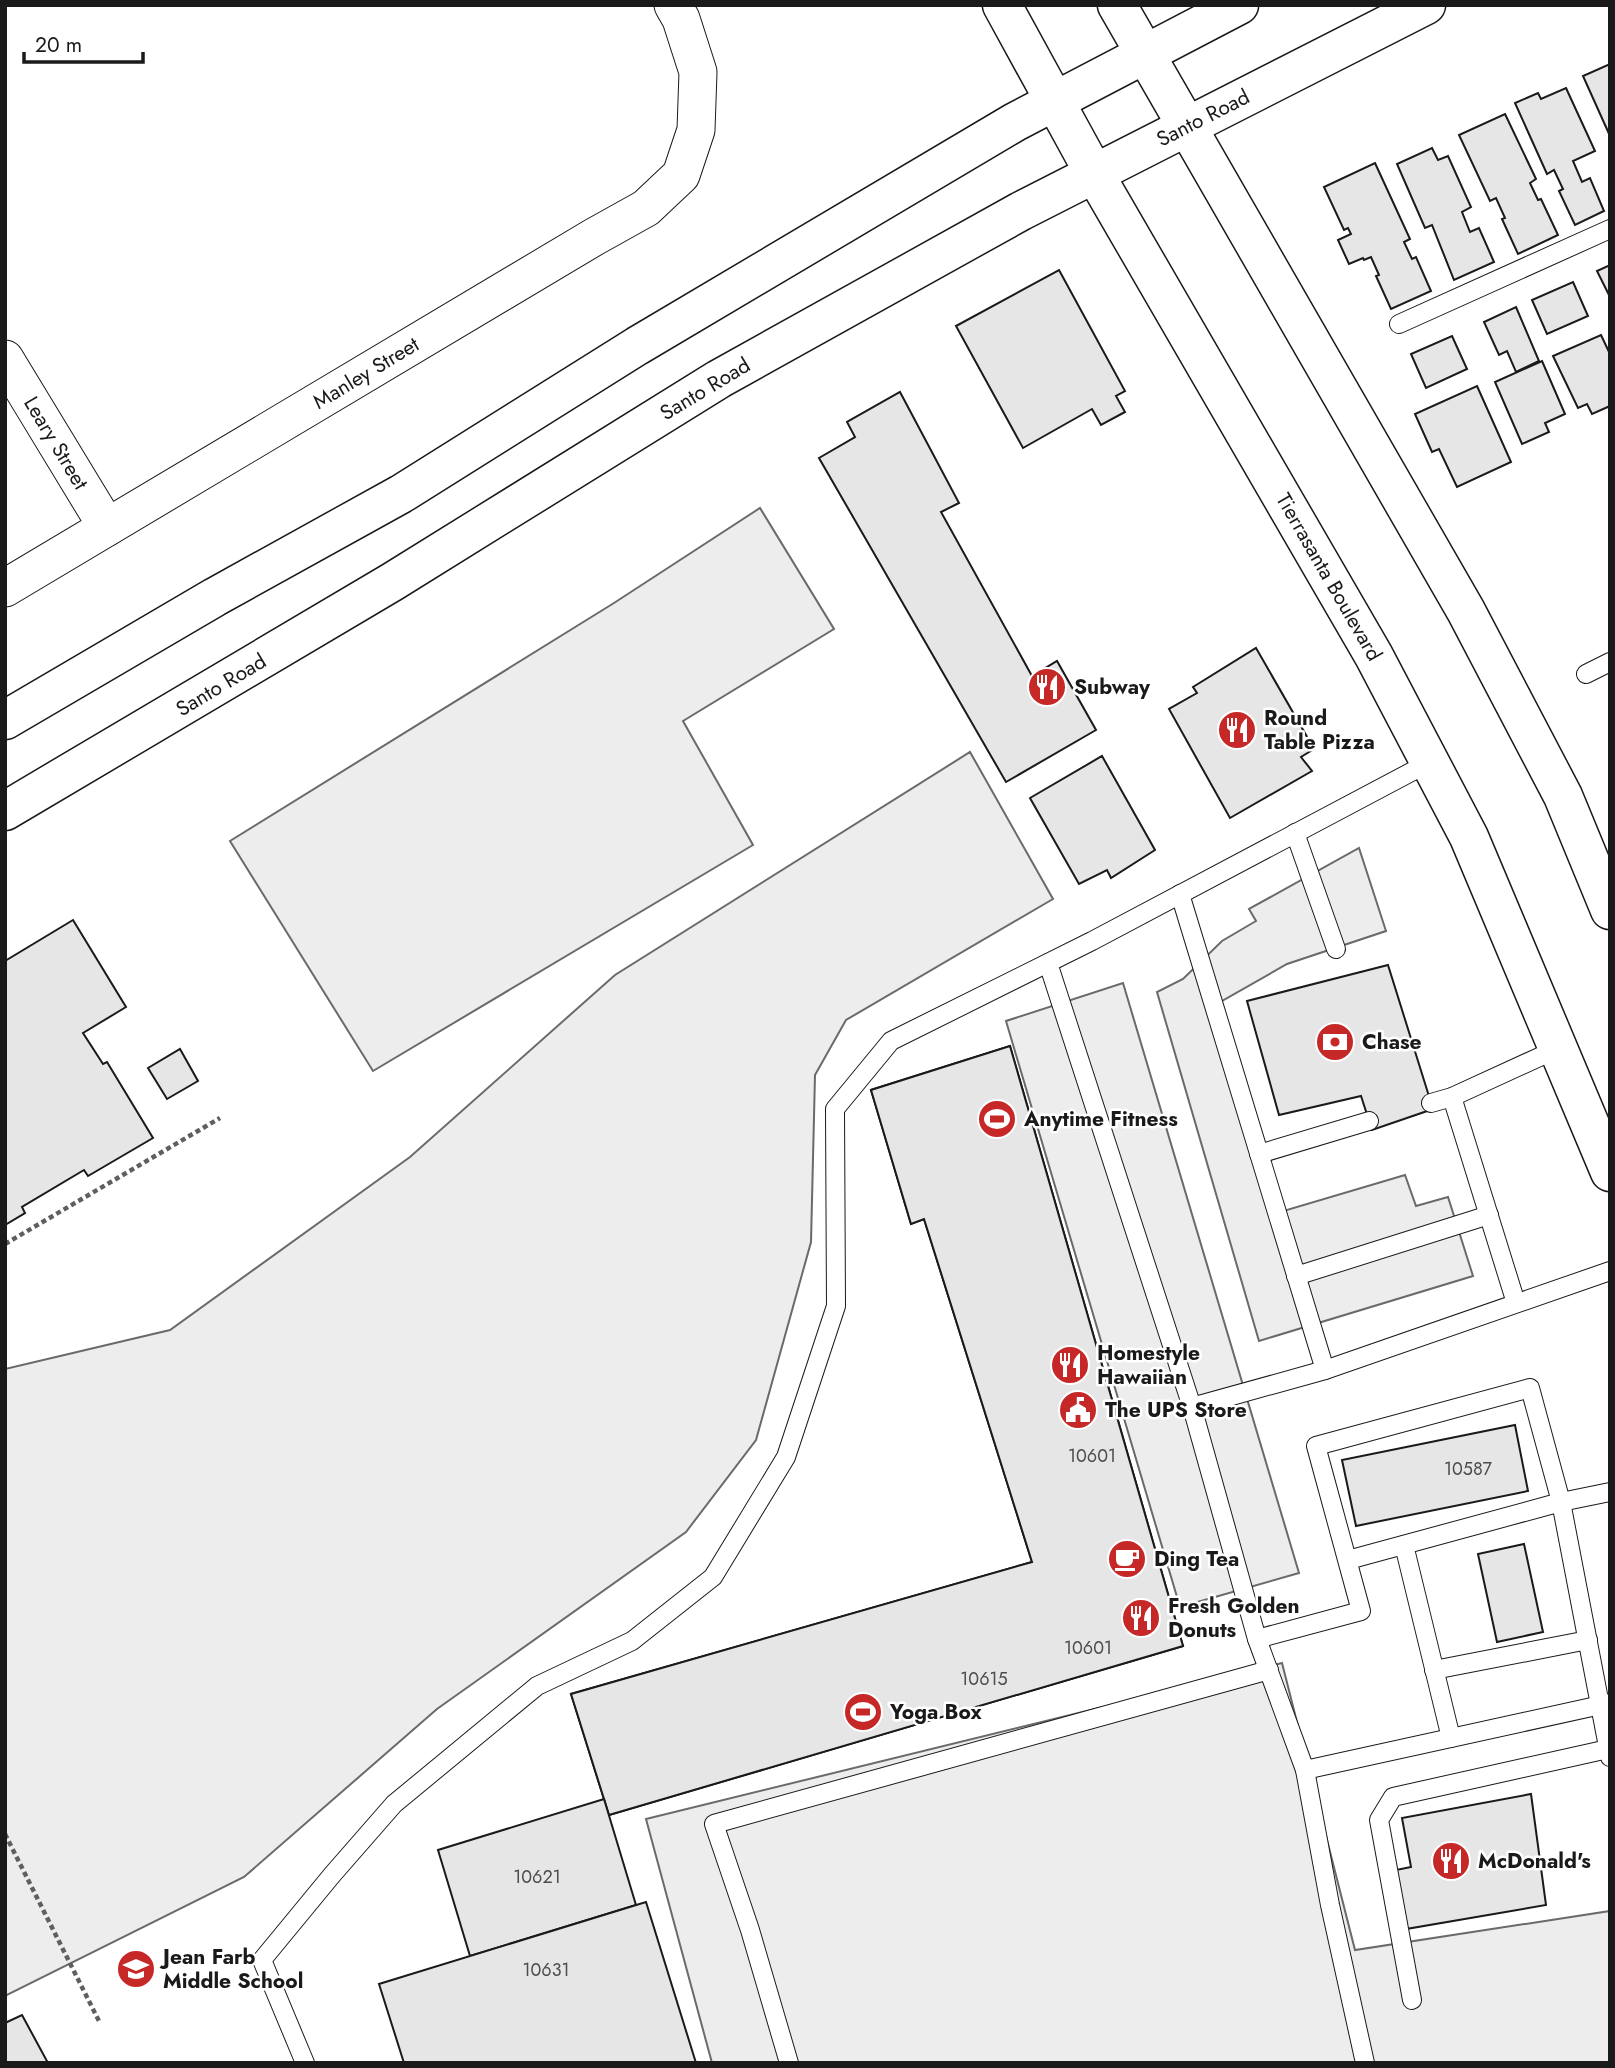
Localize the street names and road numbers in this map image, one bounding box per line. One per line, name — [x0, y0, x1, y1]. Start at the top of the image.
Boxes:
street label: Santo Road — [1151, 82, 1255, 154]
street label: Manley Street — [307, 329, 425, 417]
street label: Santo Road — [654, 350, 756, 428]
street label: Leary Street — [16, 391, 96, 495]
street label: Tierrasanta Boulevard — [1269, 487, 1389, 667]
street label: Santo Road — [170, 646, 272, 724]

